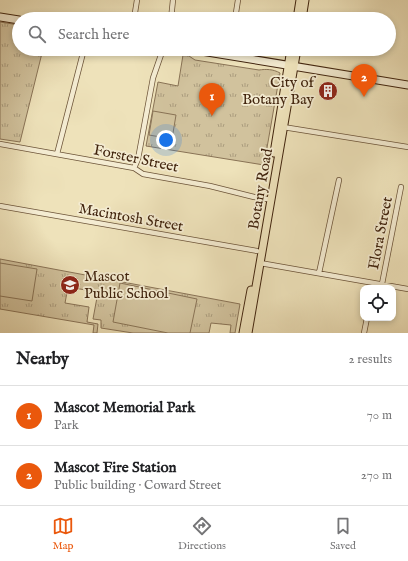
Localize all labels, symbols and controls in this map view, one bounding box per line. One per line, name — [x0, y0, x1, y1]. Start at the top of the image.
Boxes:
search box — [12, 12, 396, 56]
icon: search — [26, 23, 48, 45]
text: Search here — [58, 25, 129, 44]
pin: 2 — [351, 64, 377, 97]
place label: City of Botany Bay — [242, 73, 317, 109]
building icon: City of Botany Bay — [317, 80, 339, 102]
pin: 1 — [199, 83, 225, 116]
your location — [156, 130, 176, 150]
street label: Forster Street — [92, 140, 180, 177]
street label: Botany Road — [244, 146, 277, 231]
street label: Flora Street — [364, 195, 397, 271]
street label: Macintosh Street — [77, 199, 185, 236]
place label: Mascot Public School — [84, 267, 169, 303]
school or university icon: Mascot Public School — [59, 274, 81, 296]
map controls — [360, 285, 396, 321]
button: locate — [360, 285, 396, 321]
text: Nearby — [16, 349, 69, 370]
text: 2 results — [348, 351, 392, 368]
text: Mascot Memorial Park — [54, 398, 195, 417]
text: 1 — [27, 407, 31, 424]
text: 70 m — [367, 407, 392, 424]
text: Park — [54, 417, 79, 434]
text: Mascot Fire Station — [54, 458, 176, 477]
text: 2 — [26, 467, 32, 484]
text: 270 m — [361, 467, 392, 484]
text: Public building · Coward Street — [54, 477, 221, 494]
tab: Map — [52, 515, 74, 553]
tab: Directions — [178, 515, 226, 553]
tab: Saved — [330, 515, 356, 553]

